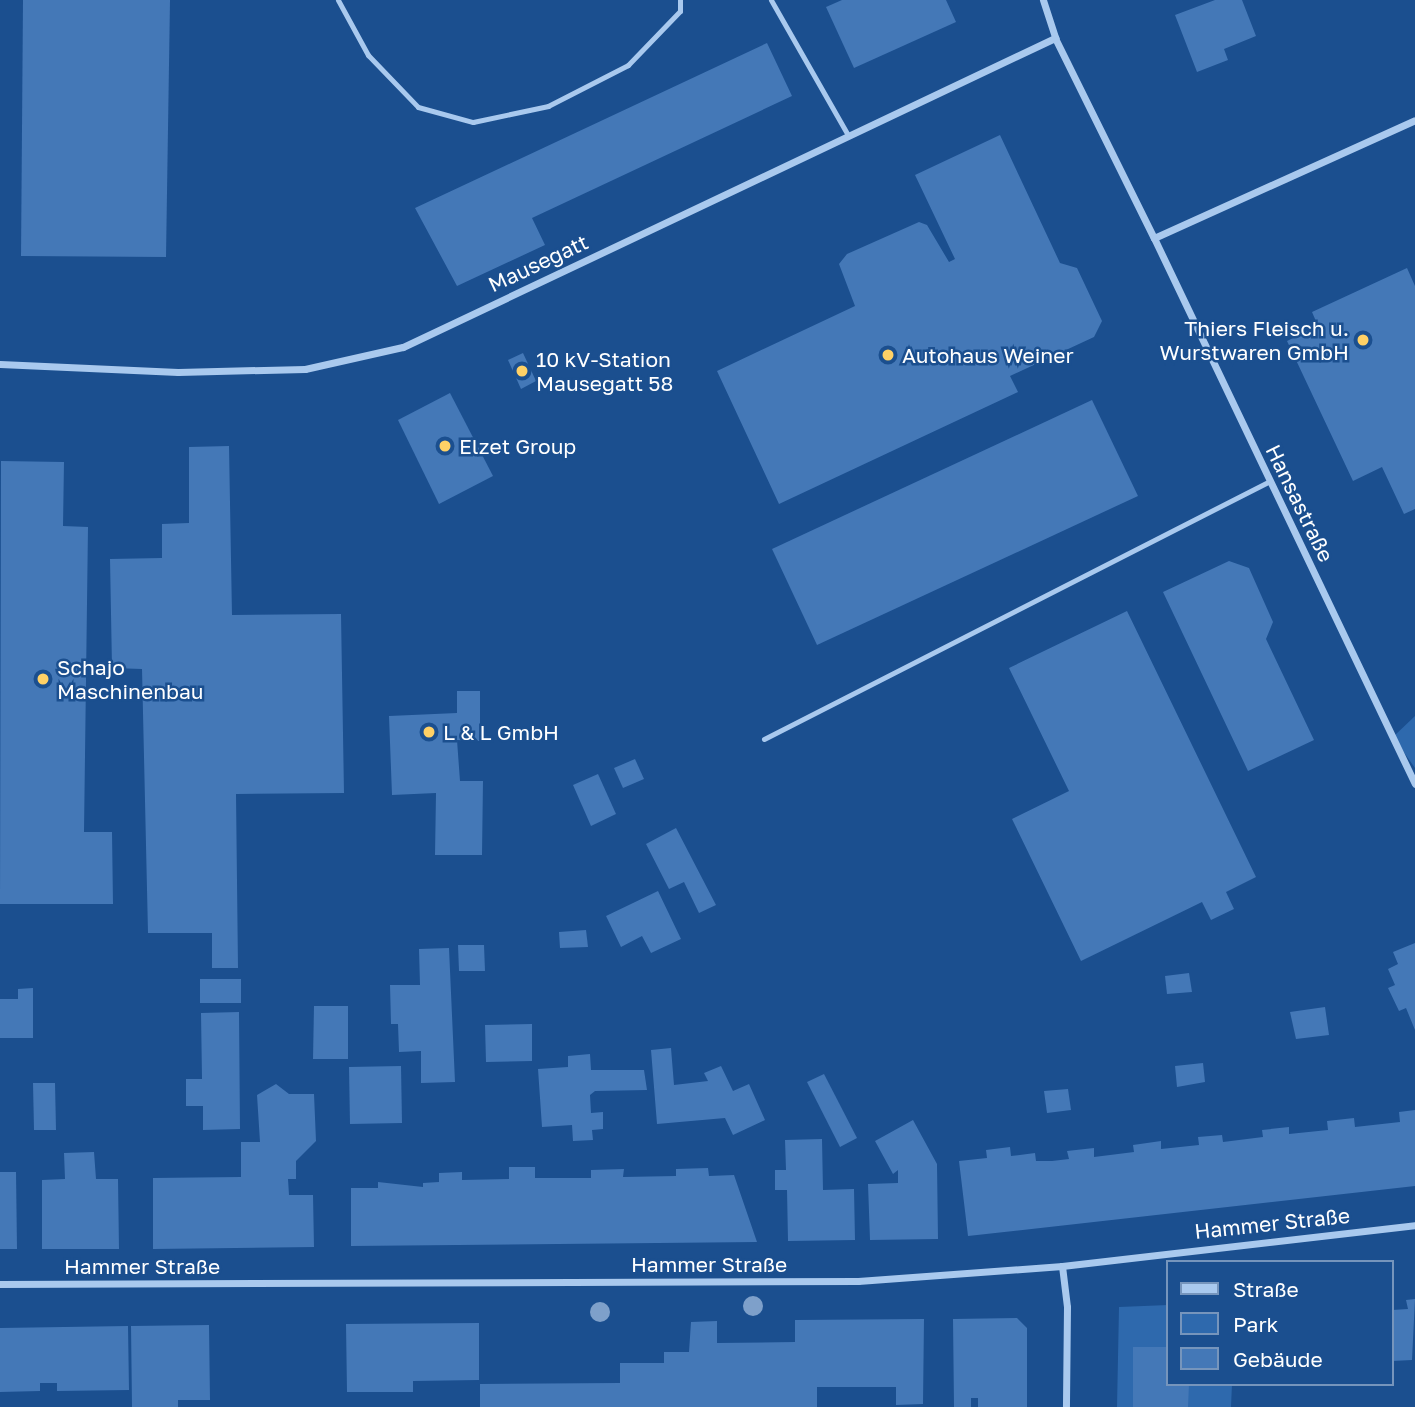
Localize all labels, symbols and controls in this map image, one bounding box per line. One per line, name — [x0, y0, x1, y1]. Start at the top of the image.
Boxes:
street label: Mausegatt — [484, 229, 592, 297]
place label: Thiers Fleisch u. Wurstwaren GmbH — [1160, 315, 1349, 365]
marker: Thiers Fleisch u. Wurstwaren GmbH — [1355, 332, 1371, 348]
place label: Autohaus Weiner — [902, 342, 1074, 368]
place label: 10 kV-Station Mausegatt 58 — [536, 346, 673, 396]
marker: Autohaus Weiner — [880, 347, 896, 363]
marker: 10 kV-Station Mausegatt 58 — [514, 363, 530, 379]
place label: Elzet Group — [459, 433, 576, 459]
marker: Elzet Group — [437, 438, 453, 454]
street label: Hansastraße — [1261, 440, 1339, 566]
place label: Schajo Maschinenbau — [57, 654, 204, 704]
marker: Schajo Maschinenbau — [35, 671, 51, 687]
place label: L & L GmbH — [443, 719, 559, 745]
marker: L & L GmbH — [421, 724, 437, 740]
street label: Hammer Straße — [1193, 1202, 1351, 1244]
street label: Hammer Straße — [631, 1251, 787, 1277]
street label: Hammer Straße — [64, 1253, 220, 1279]
legend — [1166, 1260, 1394, 1386]
text: Straße — [1233, 1276, 1299, 1302]
text: Park — [1233, 1311, 1278, 1337]
text: Gebäude — [1233, 1346, 1323, 1372]

